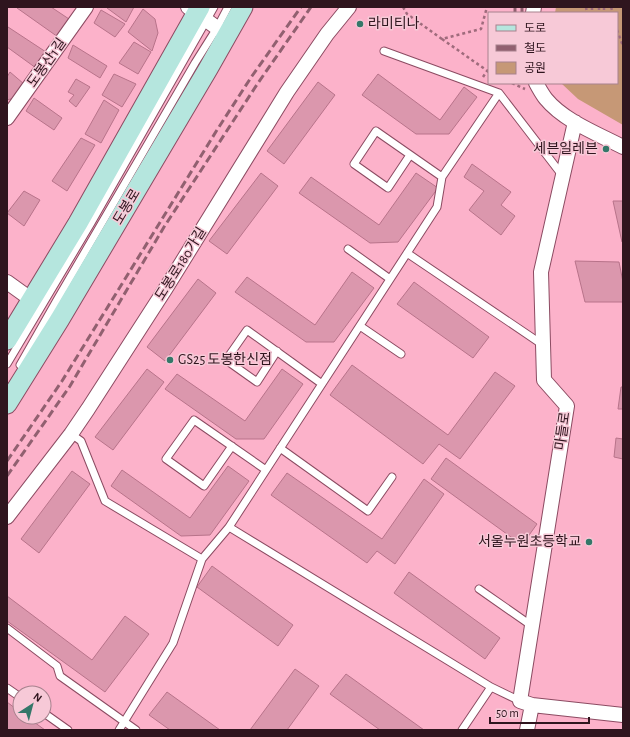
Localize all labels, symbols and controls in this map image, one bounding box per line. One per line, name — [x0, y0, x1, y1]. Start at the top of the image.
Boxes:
legend — [488, 12, 618, 84]
place label: 라미티나 — [368, 16, 420, 31]
marker: 라미티나 — [355, 19, 365, 29]
text: 도로 — [524, 22, 546, 34]
street label: 도봉산1길 — [24, 35, 69, 90]
text: 철도 — [524, 42, 546, 54]
text: 공원 — [524, 62, 546, 74]
place label: 세븐일레븐 — [534, 141, 598, 156]
marker: 세븐일레븐 — [601, 144, 611, 154]
street label: 도봉로 — [111, 187, 143, 227]
street label: 도봉로180가길 — [152, 224, 209, 303]
place label: GS25 도봉한신점 — [178, 352, 272, 367]
marker: GS25 도봉한신점 — [165, 355, 175, 365]
street label: 마들로 — [552, 411, 573, 451]
place label: 서울누원초등학교 — [478, 533, 581, 549]
marker: 서울누원초등학교 — [584, 537, 594, 547]
north arrow — [12, 685, 52, 725]
text: N — [31, 691, 44, 704]
scale bar — [490, 699, 589, 725]
text: 50 m — [496, 707, 519, 719]

